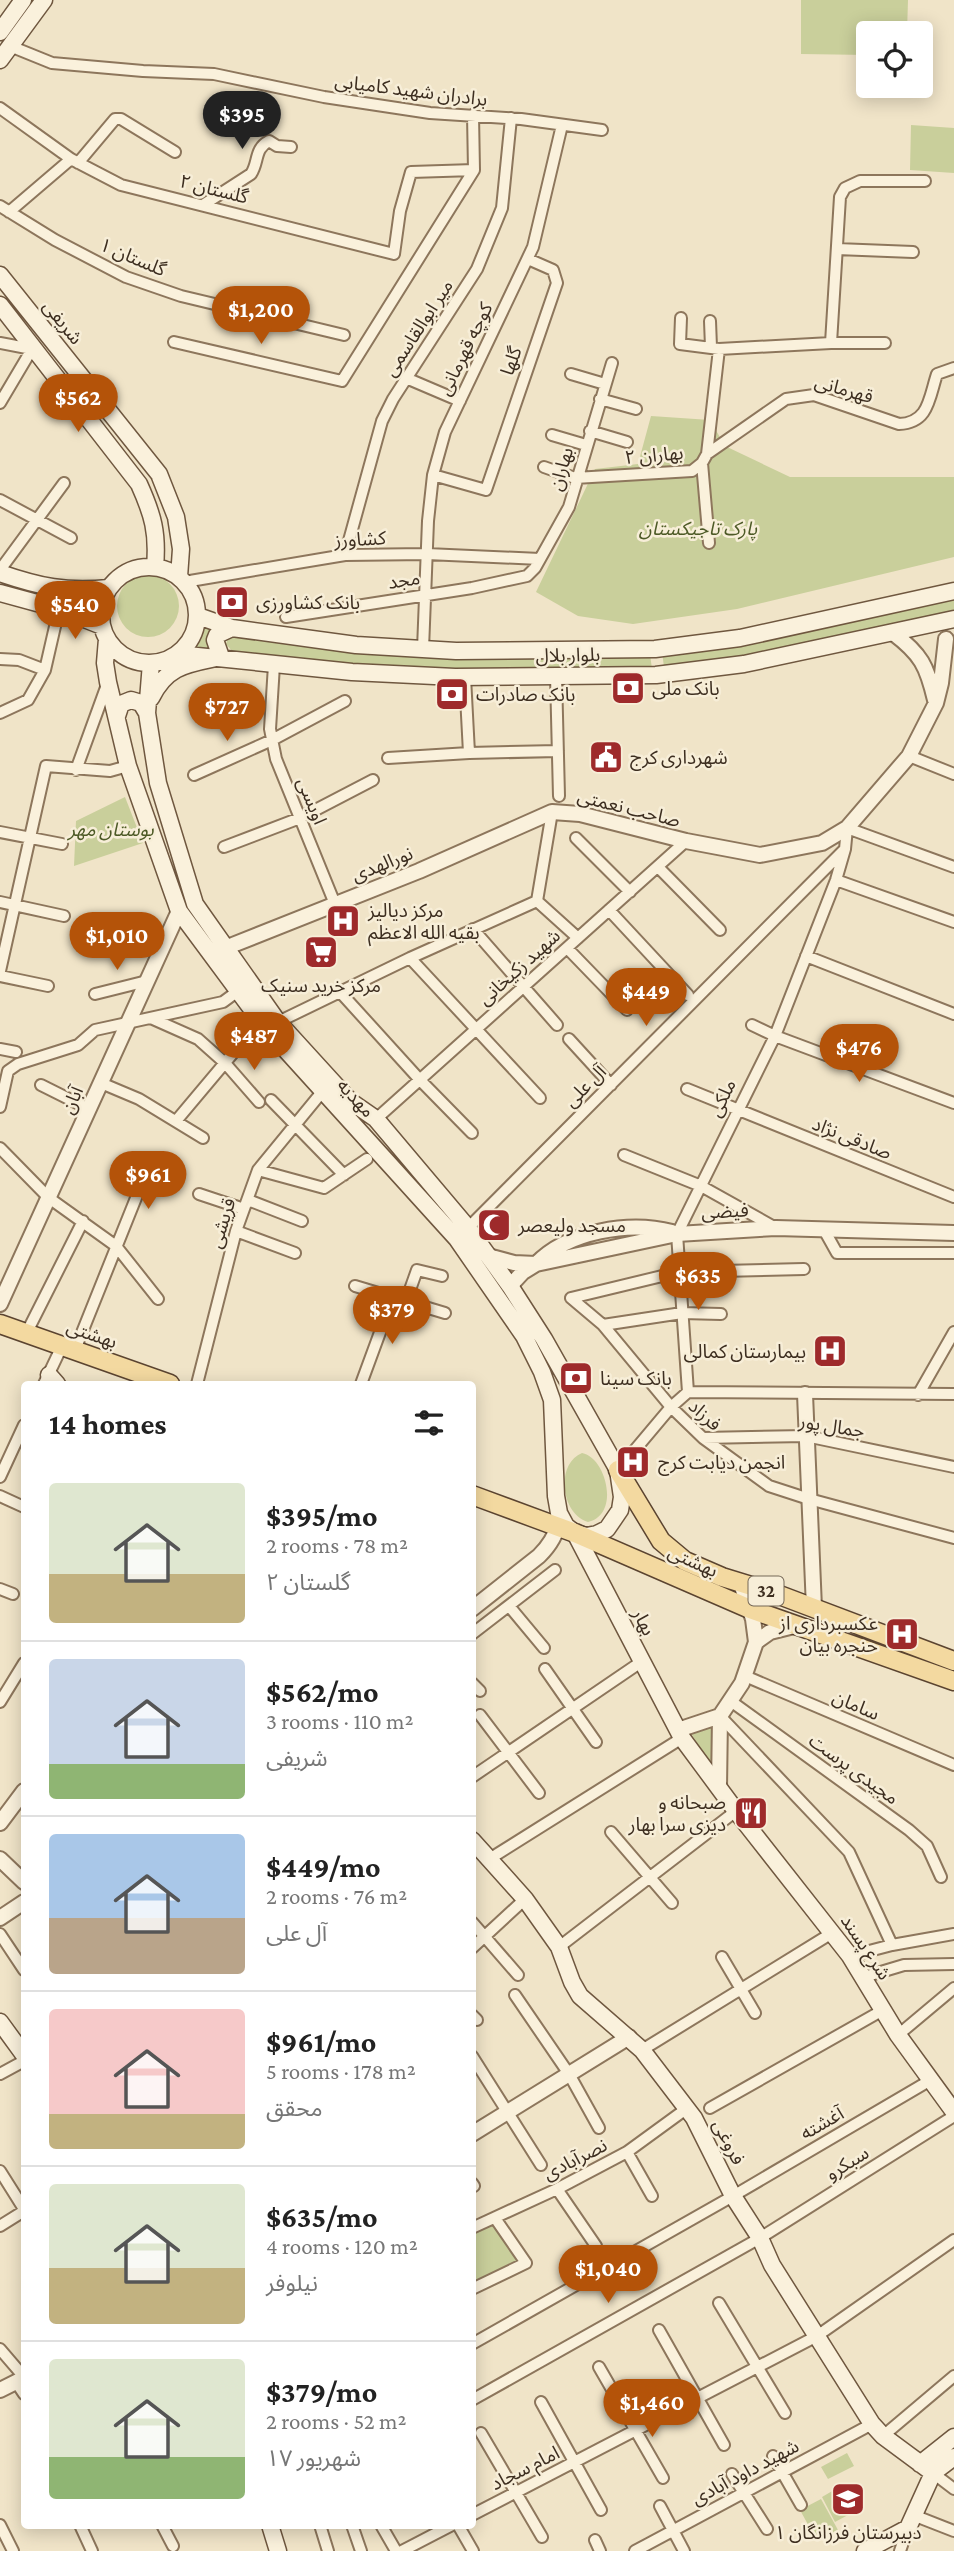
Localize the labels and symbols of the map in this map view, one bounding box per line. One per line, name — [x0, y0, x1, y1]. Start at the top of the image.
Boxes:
street label: برادران شهید کامیابی — [333, 70, 489, 111]
pin: $395 — [201, 92, 283, 151]
street label: گلستان ۲ — [178, 170, 252, 208]
street label: گلستان ۱ — [97, 234, 170, 281]
street label: میر ابوالقاسمی — [379, 276, 458, 381]
pin: $1,200 — [204, 286, 318, 346]
street label: شریفی — [38, 296, 87, 349]
street label: کوچه قهرمانی — [434, 298, 499, 400]
street label: گلها — [496, 343, 526, 378]
street label: قهرمانی — [812, 371, 875, 408]
pin: $562 — [37, 374, 119, 434]
street label: بهاران ۲ — [624, 442, 684, 469]
street label: بهاران — [545, 445, 578, 493]
park label: پارک تاجیکستان — [639, 518, 758, 541]
street label: کشاورز — [333, 527, 388, 552]
street label: مجد — [386, 567, 422, 593]
pin: $540 — [34, 582, 116, 641]
bank icon: بانک کشاورزی — [213, 583, 251, 621]
place label: بانک کشاورزی — [256, 592, 360, 614]
street label: بلوار بلال — [536, 644, 600, 667]
bank icon: بانک ملی — [609, 669, 647, 707]
bank icon: بانک صادرات — [433, 675, 471, 713]
place label: بانک ملی — [652, 678, 720, 700]
pin: $727 — [186, 684, 268, 743]
place label: بانک صادرات — [476, 684, 575, 706]
public building icon: شهرداری کرج — [587, 738, 625, 776]
place label: شهرداری کرج — [630, 747, 728, 771]
street label: اویسی — [292, 774, 331, 828]
street label: صاحب نعمتی — [575, 785, 683, 832]
park label: بوستان مهر — [66, 819, 155, 841]
street label: نورالهدی — [348, 842, 416, 887]
place label: مرکز دیالیز بقیه الله الاعظم — [367, 900, 480, 947]
hospital icon: مرکز دیالیز بقیه الله الاعظم — [324, 902, 362, 940]
pin: $1,010 — [60, 912, 174, 972]
street label: شهید زکیخانی — [474, 925, 565, 1010]
supermarket icon: مرکز خرید سنیک — [302, 933, 340, 971]
pin: $449 — [605, 968, 687, 1028]
place label: مرکز خرید سنیک — [261, 975, 381, 997]
pin: $487 — [213, 1012, 295, 1072]
pin: $476 — [818, 1024, 900, 1084]
street label: آل علی — [560, 1060, 612, 1112]
street label: مهدیه — [333, 1075, 379, 1122]
street label: ملکی — [704, 1076, 741, 1121]
street label: آبان — [57, 1082, 88, 1117]
street label: صادقی نژاد — [809, 1113, 895, 1164]
pin: $961 — [107, 1152, 189, 1211]
street label: قریشی — [204, 1195, 240, 1251]
street label: فیضی — [701, 1199, 749, 1224]
mosque icon: مسجد ولیعصر — [475, 1206, 513, 1244]
place label: مسجد ولیعصر — [517, 1215, 626, 1237]
pin: $635 — [657, 1252, 739, 1312]
pin: $379 — [351, 1286, 433, 1346]
street label: بهشتی — [64, 1316, 120, 1353]
hospital icon: بیمارستان کمالی — [811, 1332, 849, 1370]
place label: بیمارستان کمالی — [684, 1341, 806, 1363]
bank icon: بانک سینا — [557, 1359, 595, 1397]
place label: بانک سینا — [600, 1368, 672, 1389]
street label: فرزاد — [684, 1395, 725, 1436]
street label: جمال پور — [796, 1410, 866, 1444]
hospital icon: انجمن دیابت کرج — [614, 1443, 652, 1481]
place label: انجمن دیابت کرج — [658, 1452, 785, 1476]
street label: بهشتى — [665, 1541, 721, 1582]
road number: 32 — [748, 1576, 784, 1606]
street label: بهار — [627, 1604, 660, 1639]
place label: عکسبرداری از حنجره بیان — [778, 1613, 878, 1657]
hospital icon: عکسبرداری از حنجره بیان — [883, 1615, 921, 1653]
street label: سامان — [829, 1686, 883, 1724]
street label: مجیدی پرست — [804, 1729, 903, 1810]
place label: صبحانه و دیزی سرا بهار — [627, 1792, 726, 1836]
restaurant icon: صبحانه و دیزی سرا بهار — [732, 1794, 770, 1832]
street label: شرع پسند — [834, 1910, 895, 1985]
street label: آغشته — [797, 2102, 849, 2144]
street label: فروغی — [708, 2116, 749, 2169]
street label: نصرآبادی — [540, 2134, 611, 2185]
street label: سبکرو — [821, 2142, 873, 2185]
pin: $1,040 — [551, 2246, 665, 2305]
pin: $1,460 — [595, 2380, 709, 2439]
street label: شهید داود آبادی — [688, 2435, 803, 2510]
street label: امام سجاد — [487, 2442, 565, 2498]
school or university icon: دبیرستان فرزانگان ۱ — [829, 2480, 867, 2518]
place label: دبیرستان فرزانگان ۱ — [774, 2522, 922, 2544]

